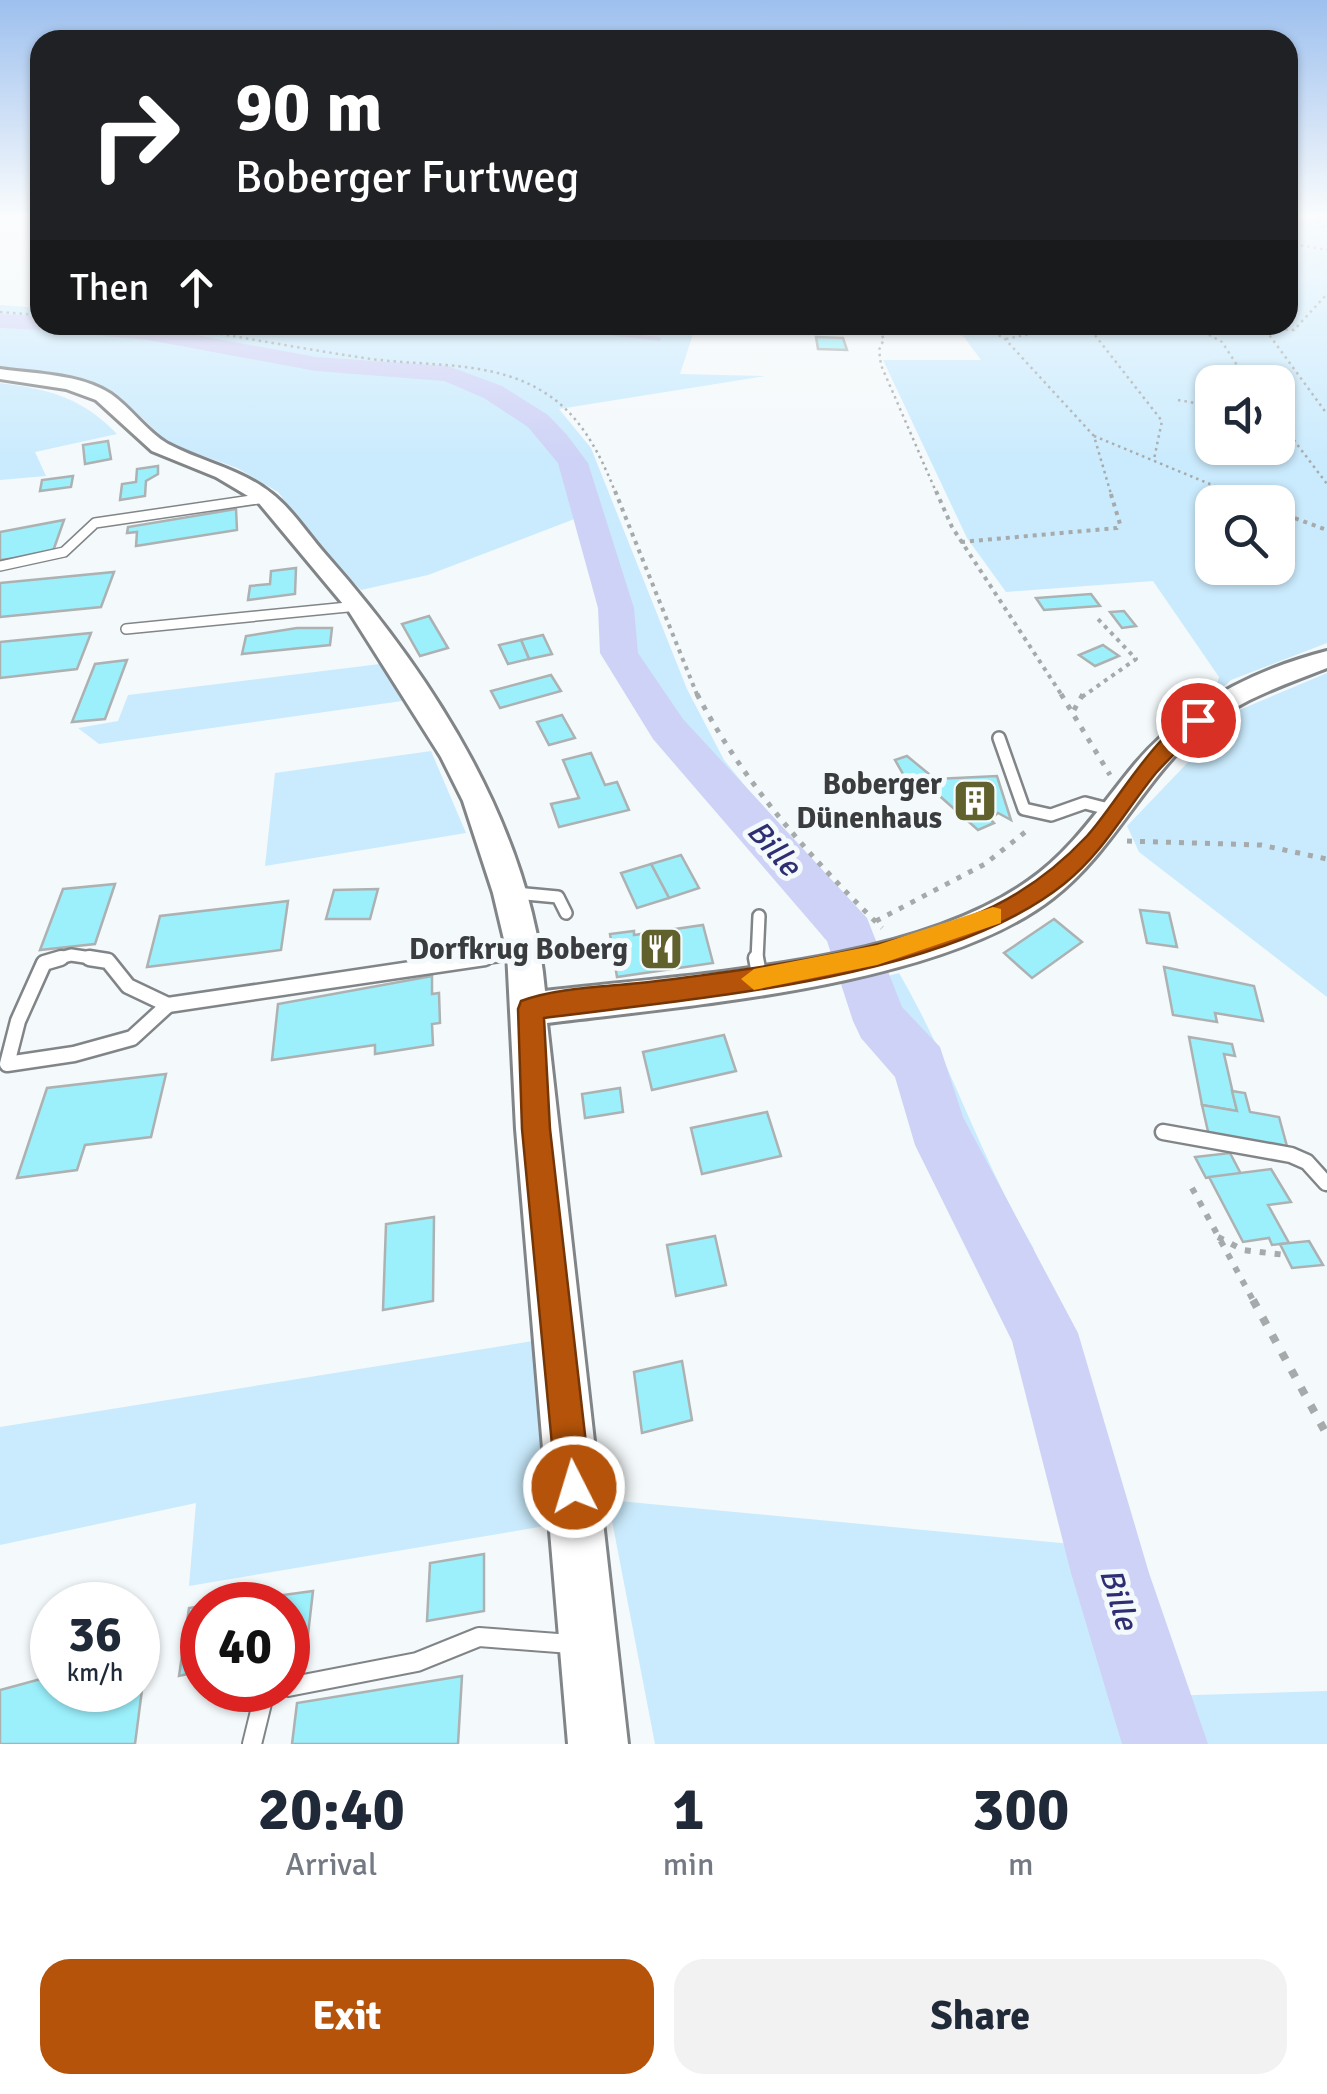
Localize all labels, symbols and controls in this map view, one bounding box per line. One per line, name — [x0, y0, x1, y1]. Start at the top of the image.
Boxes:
text: 90 m — [235, 64, 383, 150]
icon: right — [70, 70, 200, 200]
text: Boberger Furtweg — [235, 150, 579, 205]
icon: ahead — [169, 260, 224, 315]
text: Then — [70, 264, 149, 311]
map controls — [1195, 365, 1295, 585]
button: sound — [1195, 365, 1295, 465]
button: search — [1195, 485, 1295, 585]
pin — [1156, 678, 1241, 763]
icon: arrive — [1171, 693, 1226, 748]
place label: Boberger Dünenhaus — [796, 766, 942, 837]
building icon: Boberger Dünenhaus — [952, 778, 998, 824]
water label: Bille — [739, 812, 811, 886]
restaurant icon: Dorfkrug Boberg — [638, 926, 684, 972]
place label: Dorfkrug Boberg — [409, 931, 628, 968]
position arrow — [522, 1435, 626, 1539]
water label: Bille — [1091, 1564, 1147, 1636]
speed limit sign: 40 — [180, 1582, 310, 1712]
text: 36 — [68, 1604, 122, 1666]
text: km/h — [67, 1657, 123, 1688]
text: 20:40 — [258, 1773, 405, 1847]
text: 1 — [672, 1773, 705, 1847]
text: 300 — [972, 1773, 1069, 1847]
text: Arrival — [285, 1845, 377, 1884]
text: min — [663, 1845, 714, 1884]
text: m — [1008, 1845, 1033, 1884]
button: Exit — [40, 1959, 654, 2074]
button: Share — [674, 1959, 1287, 2074]

